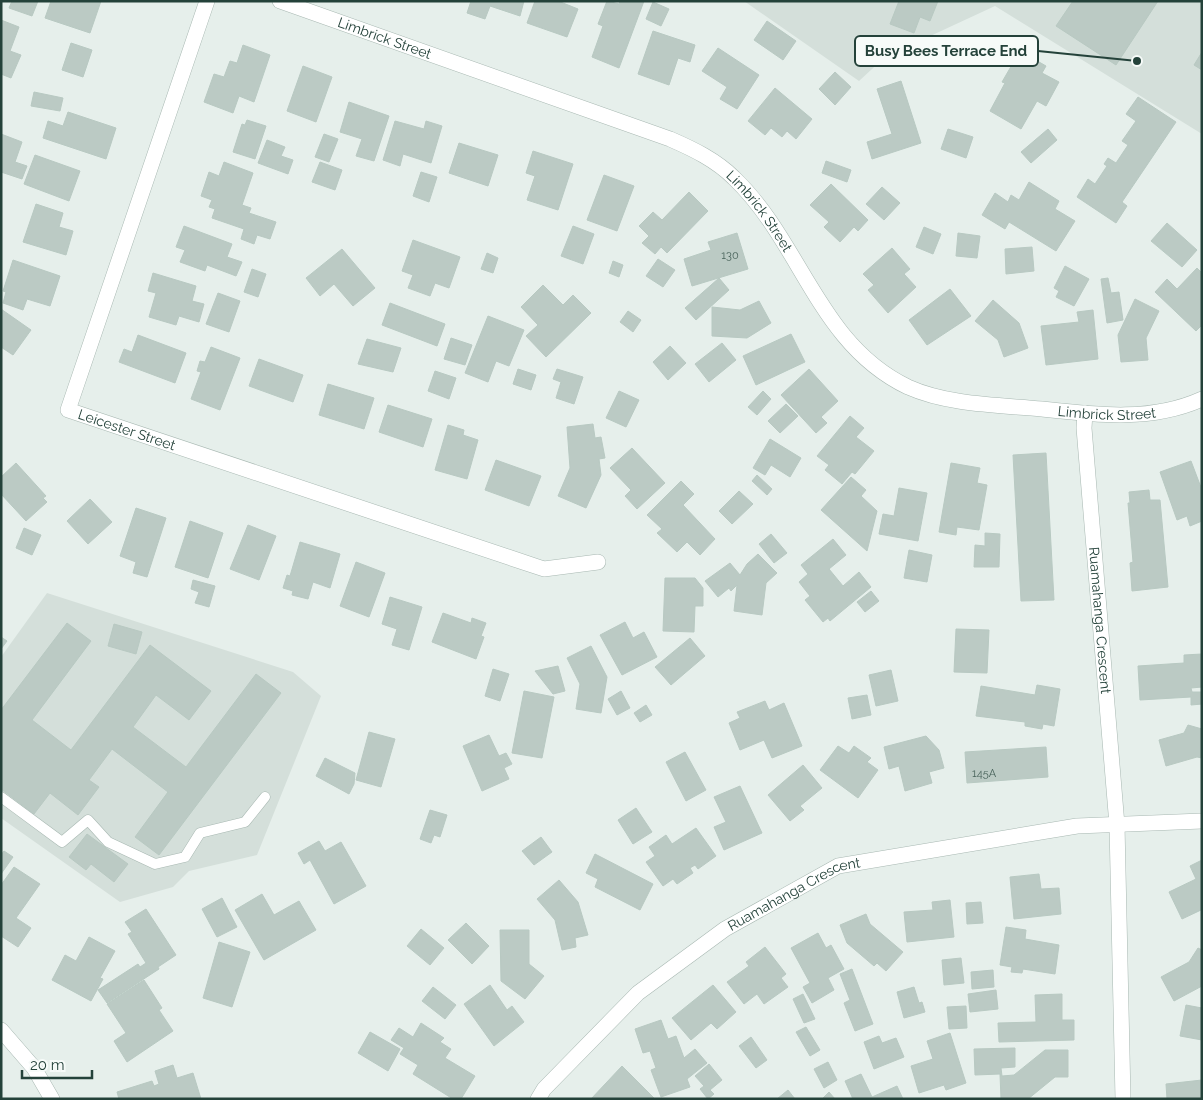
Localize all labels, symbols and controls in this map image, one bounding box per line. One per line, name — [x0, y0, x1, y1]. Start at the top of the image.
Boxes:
street label: Limbrick Street — [336, 14, 434, 62]
callout: Busy Bees Terrace End — [855, 36, 1038, 66]
text: Busy Bees Terrace End — [865, 42, 1028, 60]
street label: Limbrick Street — [723, 167, 796, 255]
house number: 130 — [721, 249, 739, 262]
street label: Limbrick Street — [1057, 403, 1157, 423]
street label: Leicester Street — [76, 406, 178, 453]
street label: Ruamahanga Crescent — [1086, 546, 1114, 695]
house number: 145A — [972, 767, 997, 780]
street label: Ruamahanga Crescent — [725, 854, 862, 934]
scale bar — [22, 1048, 92, 1080]
text: 20 m — [30, 1056, 65, 1074]

